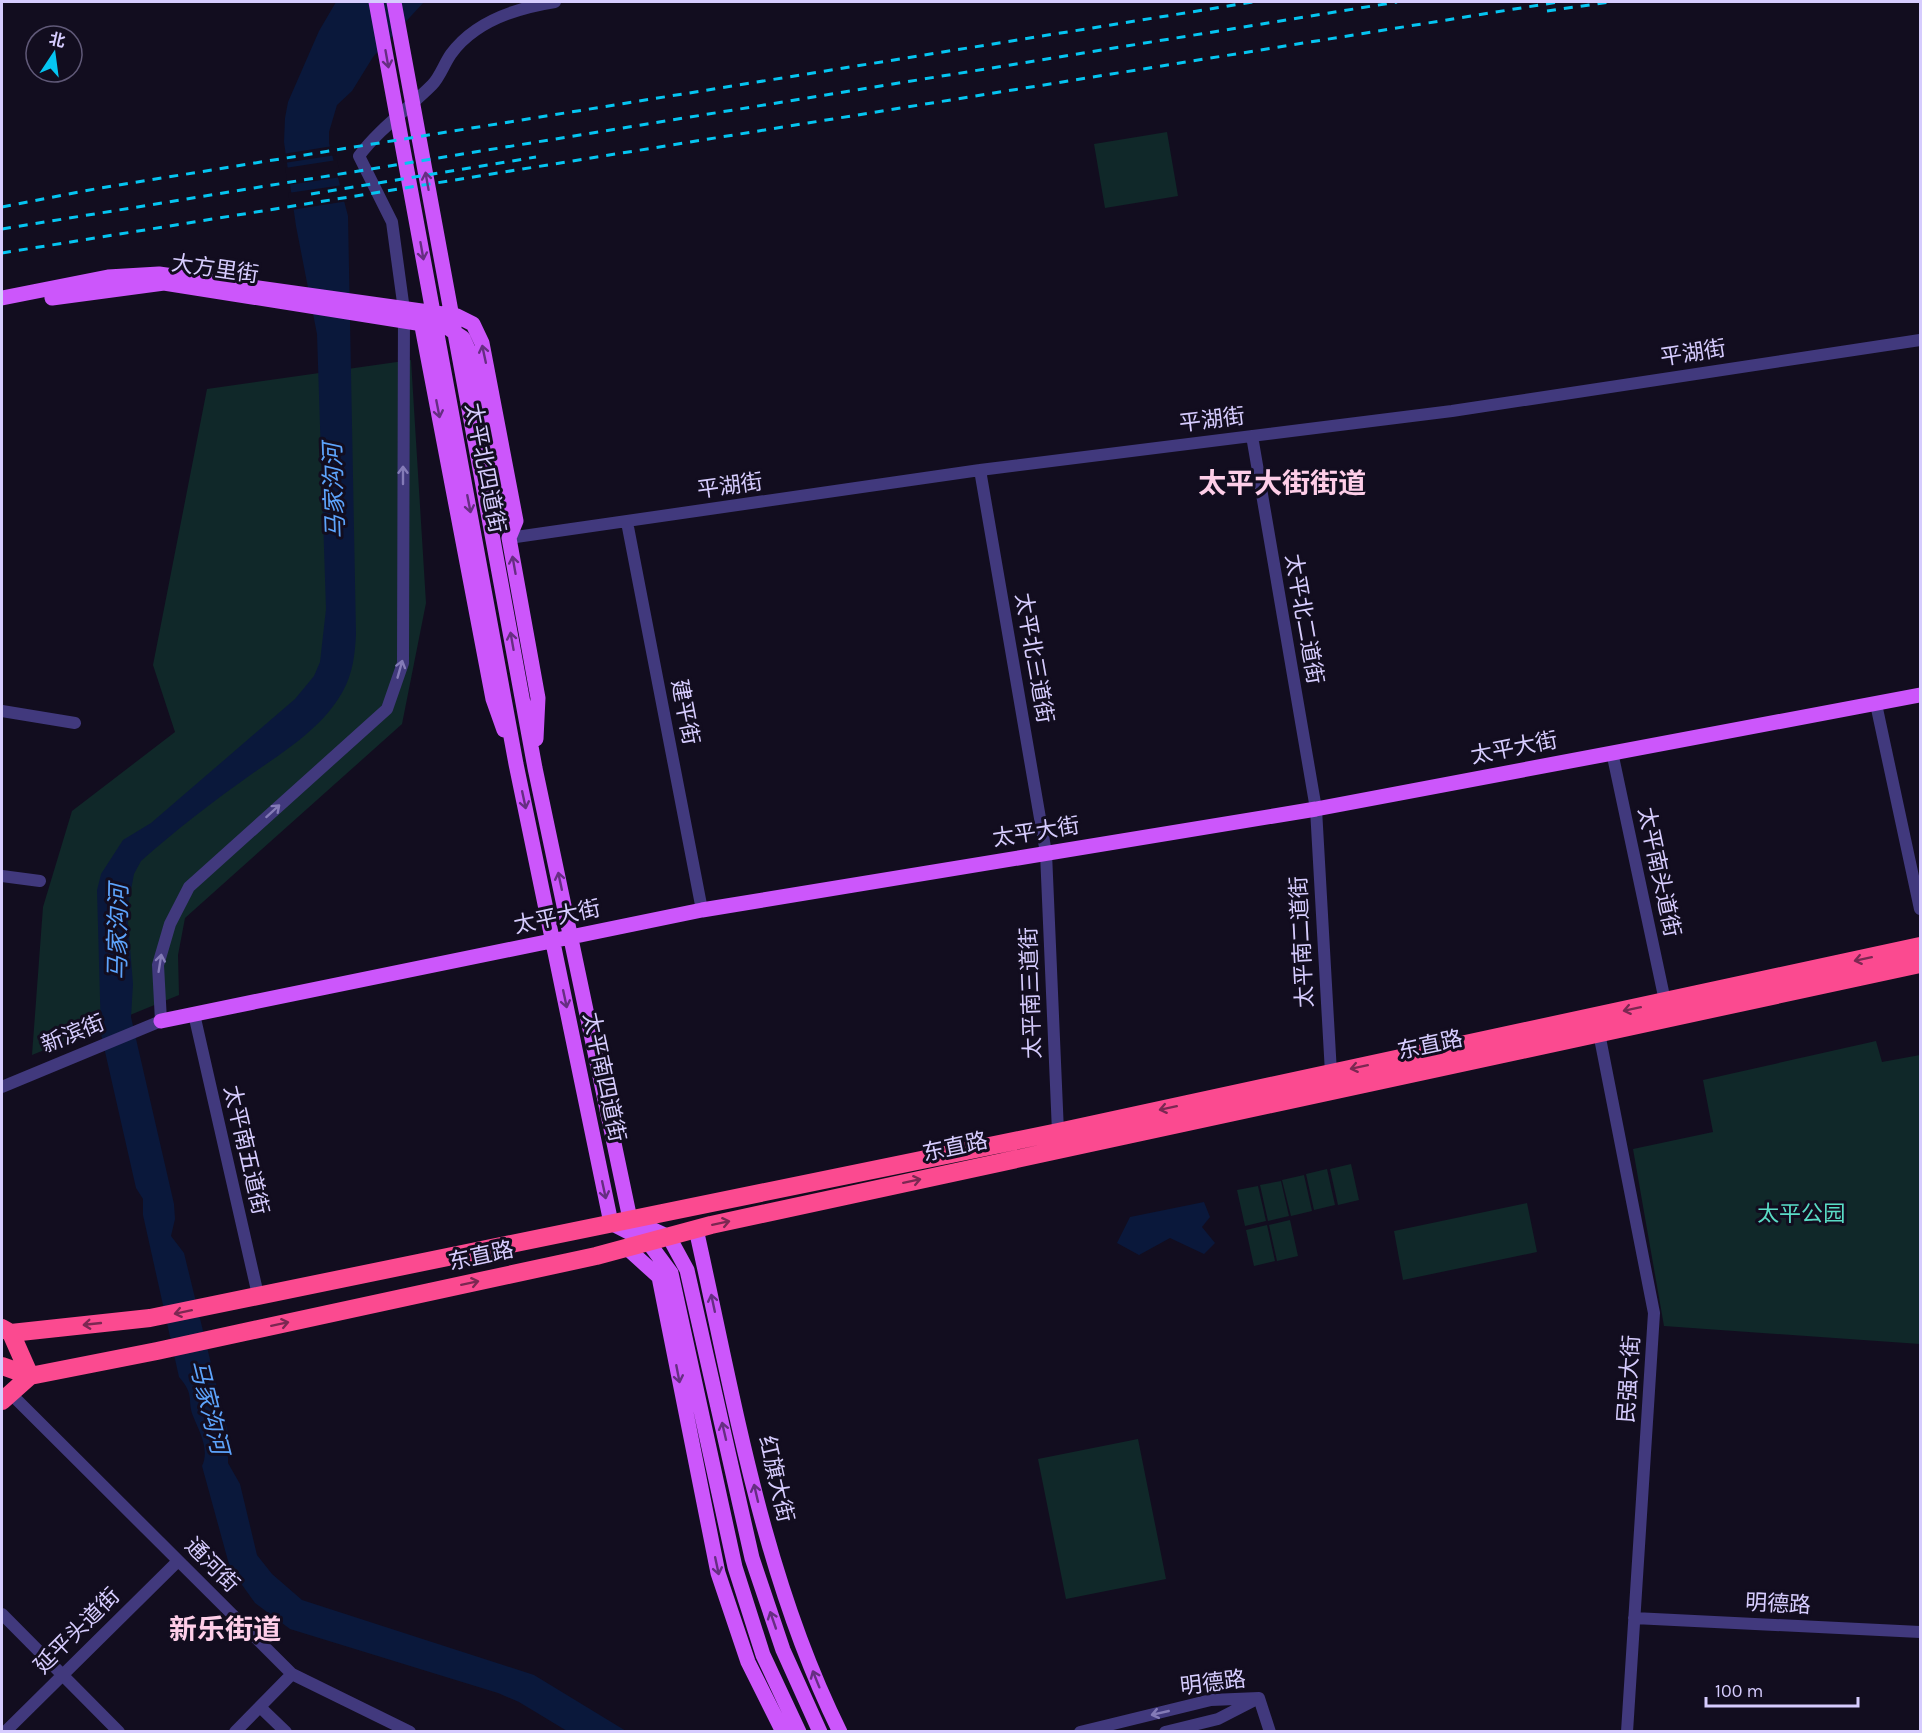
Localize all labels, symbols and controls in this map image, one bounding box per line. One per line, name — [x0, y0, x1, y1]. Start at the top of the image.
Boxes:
north arrow — [24, 24, 84, 84]
text: 北 — [47, 29, 67, 51]
one-way arrow — [382, 49, 393, 68]
one-way arrow — [421, 171, 432, 191]
one-way arrow — [417, 241, 428, 260]
street label: 大方里街 — [170, 250, 260, 288]
street label: 平湖街 — [1658, 335, 1728, 371]
one-way arrow — [478, 344, 489, 364]
one-way arrow — [433, 398, 444, 418]
street label: 太平北四道街 — [460, 401, 510, 535]
street label: 平湖街 — [1178, 403, 1246, 437]
water label: 马家沟河 — [318, 439, 350, 539]
one-way arrow — [397, 465, 409, 485]
district label: 太平大街街道 — [1198, 467, 1366, 500]
street label: 平湖街 — [696, 469, 764, 503]
one-way arrow — [464, 494, 475, 514]
street label: 太平北二道街 — [1280, 552, 1328, 686]
one-way arrow — [508, 555, 519, 575]
street label: 太平北三道街 — [1010, 591, 1058, 725]
one-way arrow — [506, 632, 517, 651]
one-way arrow — [395, 660, 406, 679]
street label: 建平街 — [666, 677, 704, 747]
street label: 太平大街 — [1468, 727, 1560, 769]
one-way arrow — [519, 789, 530, 809]
one-way arrow — [265, 804, 280, 818]
street label: 太平南头道街 — [1633, 805, 1685, 939]
street label: 太平大街 — [991, 812, 1081, 852]
one-way arrow — [553, 871, 565, 890]
street label: 太平南二道街 — [1286, 875, 1318, 1009]
water label: 马家沟河 — [103, 880, 133, 980]
street label: 太平大街 — [511, 895, 603, 939]
street label: 太平南三道街 — [1016, 927, 1046, 1059]
one-way arrow — [155, 954, 166, 973]
one-way arrow — [1854, 954, 1874, 965]
one-way arrow — [560, 988, 571, 1008]
one-way arrow — [1622, 1003, 1641, 1015]
street label: 新滨街 — [38, 1010, 108, 1058]
street label: 太平南四道街 — [578, 1010, 630, 1144]
street label: 东直路 — [1395, 1025, 1465, 1065]
one-way arrow — [1350, 1062, 1369, 1074]
street label: 太平南五道街 — [218, 1083, 274, 1217]
one-way arrow — [1159, 1103, 1178, 1114]
street label: 东直路 — [920, 1127, 990, 1167]
one-way arrow — [901, 1175, 921, 1186]
one-way arrow — [599, 1180, 611, 1199]
park label: 太平公园 — [1757, 1201, 1845, 1227]
one-way arrow — [711, 1217, 730, 1228]
street label: 东直路 — [446, 1236, 516, 1276]
one-way arrow — [460, 1276, 479, 1288]
one-way arrow — [706, 1294, 718, 1313]
one-way arrow — [174, 1306, 193, 1318]
one-way arrow — [269, 1318, 289, 1329]
one-way arrow — [83, 1319, 103, 1330]
street label: 民强大街 — [1613, 1334, 1645, 1424]
water label: 马家沟河 — [184, 1357, 235, 1461]
one-way arrow — [673, 1364, 684, 1384]
one-way arrow — [717, 1422, 729, 1441]
street label: 红旗大街 — [753, 1433, 799, 1525]
one-way arrow — [750, 1484, 762, 1503]
street label: 通河街 — [179, 1532, 245, 1598]
one-way arrow — [711, 1556, 723, 1575]
street label: 延平头道街 — [29, 1583, 125, 1679]
street label: 明德路 — [1744, 1589, 1812, 1619]
one-way arrow — [766, 1611, 777, 1630]
district label: 新乐街道 — [169, 1613, 281, 1646]
street label: 明德路 — [1179, 1666, 1247, 1700]
one-way arrow — [810, 1670, 821, 1688]
scale bar — [1706, 1670, 1858, 1708]
text: 100 m — [1715, 1680, 1763, 1702]
one-way arrow — [1150, 1707, 1169, 1719]

